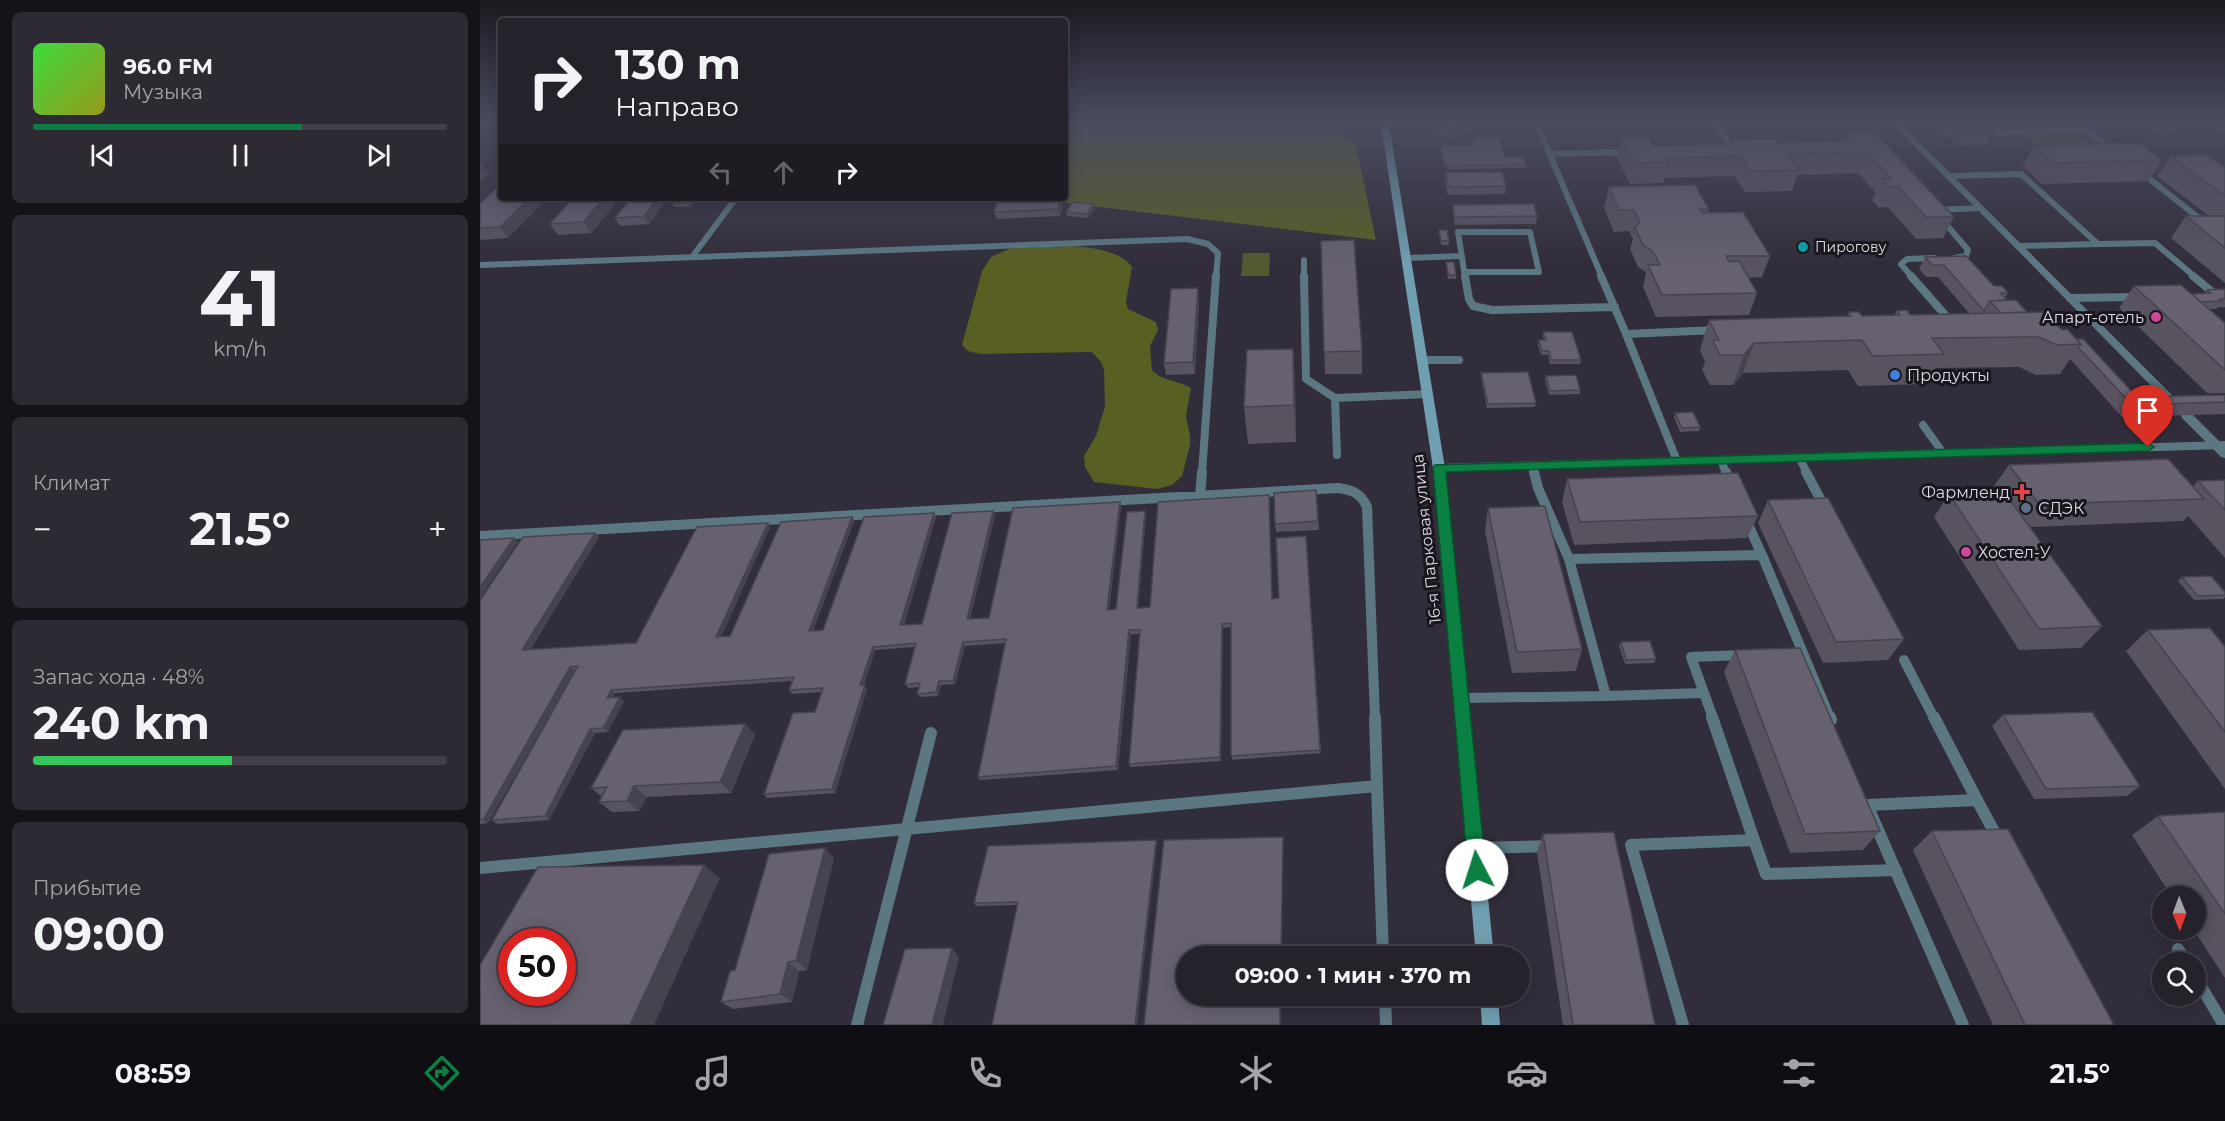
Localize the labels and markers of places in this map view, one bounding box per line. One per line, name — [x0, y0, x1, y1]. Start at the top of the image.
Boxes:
place label: Пирогову — [1815, 238, 1886, 256]
marker: Пирогову — [1796, 240, 1810, 254]
place label: Апарт-отель — [2042, 308, 2144, 327]
marker: Апарт-отель — [2149, 310, 2163, 324]
place label: Продукты — [1907, 366, 1990, 385]
marker: Продукты — [1888, 368, 1902, 382]
pin — [2122, 385, 2173, 447]
place label: Фармленд — [1921, 483, 2010, 502]
marker: Фармленд — [2015, 485, 2029, 499]
place label: СДЭК — [2038, 499, 2084, 518]
marker: СДЭК — [2019, 501, 2033, 515]
place label: Хостел-У — [1978, 543, 2051, 562]
marker: Хостел-У — [1959, 545, 1973, 559]

